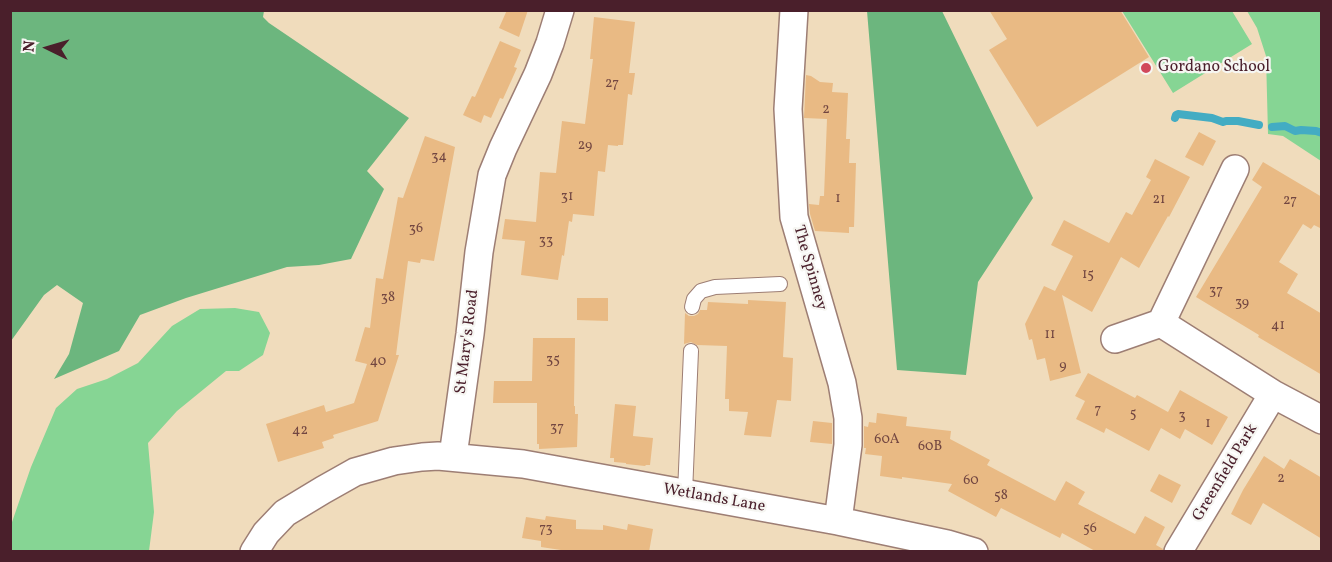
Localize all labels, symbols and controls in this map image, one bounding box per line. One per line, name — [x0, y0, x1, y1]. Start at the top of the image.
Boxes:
north arrow — [18, 18, 78, 78]
text: N — [19, 40, 42, 53]
place label: Gordano School — [1158, 58, 1270, 78]
marker: Gordano School — [1139, 61, 1153, 75]
house number: 27 — [605, 76, 619, 92]
house number: 2 — [822, 102, 830, 118]
house number: 29 — [578, 138, 592, 154]
house number: 34 — [431, 149, 447, 165]
house number: 31 — [561, 189, 573, 205]
house number: 1 — [835, 191, 841, 207]
house number: 21 — [1153, 192, 1165, 208]
house number: 27 — [1283, 193, 1297, 209]
house number: 36 — [409, 221, 423, 237]
street label: The Spinney — [788, 223, 830, 313]
house number: 33 — [539, 233, 553, 249]
house number: 15 — [1082, 267, 1094, 283]
house number: 37 — [1209, 283, 1223, 299]
street label: St Mary's Road — [452, 289, 484, 395]
house number: 38 — [381, 290, 395, 306]
house number: 39 — [1235, 295, 1249, 311]
house number: 41 — [1271, 318, 1285, 334]
house number: 11 — [1045, 327, 1055, 343]
house number: 35 — [546, 352, 560, 368]
house number: 40 — [370, 354, 386, 370]
house number: 9 — [1059, 358, 1067, 374]
house number: 7 — [1095, 402, 1101, 418]
house number: 5 — [1130, 406, 1136, 422]
house number: 3 — [1178, 408, 1186, 424]
house number: 1 — [1205, 416, 1211, 432]
house number: 37 — [550, 420, 564, 436]
street label: Greenfield Park — [1189, 421, 1263, 525]
house number: 42 — [292, 423, 308, 439]
house number: 60A — [874, 432, 900, 448]
house number: 60B — [918, 439, 942, 455]
house number: 2 — [1277, 471, 1285, 487]
house number: 60 — [963, 473, 979, 489]
street label: Wetlands Lane — [661, 481, 767, 517]
house number: 58 — [994, 488, 1008, 504]
house number: 73 — [539, 521, 553, 537]
house number: 56 — [1083, 521, 1097, 537]

